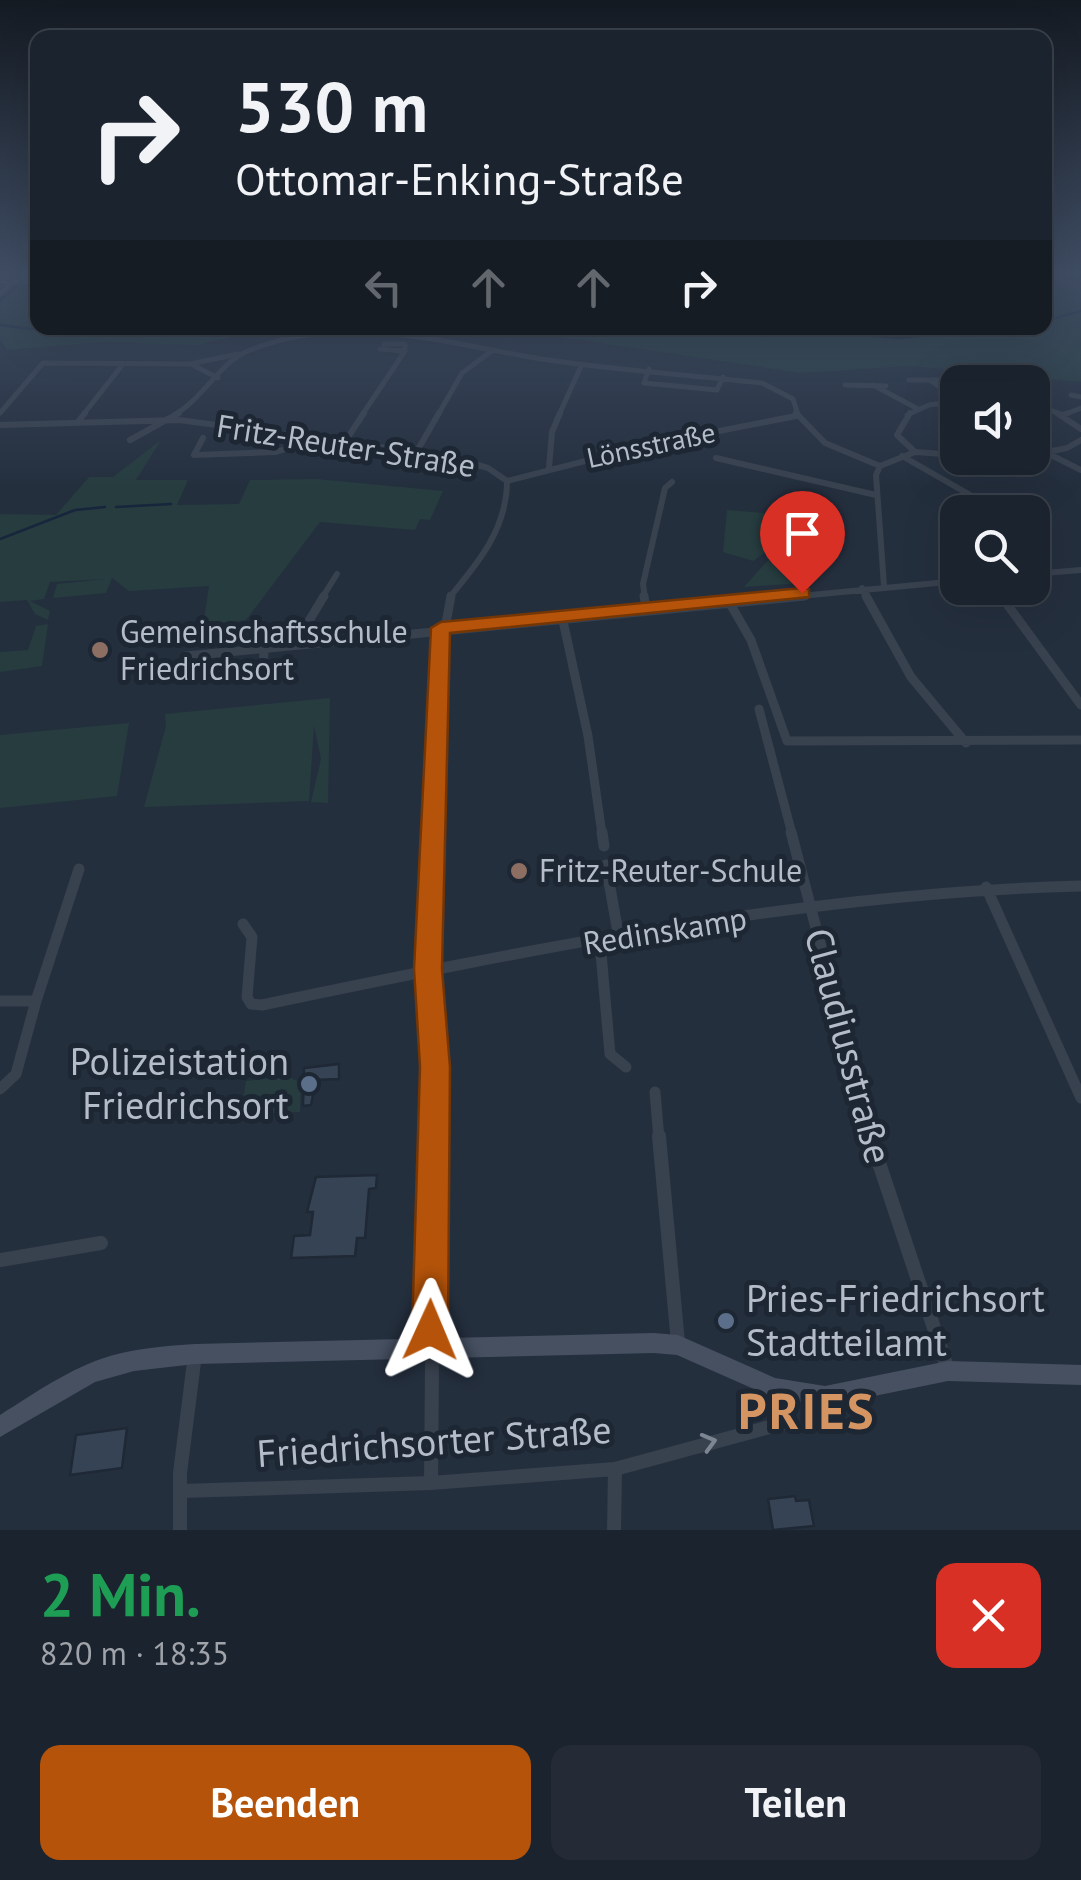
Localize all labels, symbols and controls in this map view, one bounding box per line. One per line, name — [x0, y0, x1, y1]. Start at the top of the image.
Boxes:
text: 530 m — [235, 61, 428, 151]
icon: right — [70, 70, 200, 200]
text: Ottomar-Enking-Straße — [235, 149, 684, 207]
icon: left — [356, 260, 411, 315]
icon: ahead — [461, 260, 516, 315]
icon: ahead — [566, 260, 621, 315]
icon: right — [671, 260, 726, 315]
map controls — [940, 365, 1050, 605]
button: sound — [940, 365, 1050, 475]
street label: Fritz-Reuter-Straße — [214, 404, 479, 486]
street label: Lönsstraße — [583, 413, 719, 476]
pin — [760, 491, 845, 594]
button: search — [940, 495, 1050, 605]
icon: arrive — [775, 506, 830, 561]
place label: Gemeinschaftsschule Friedrichsort — [120, 610, 408, 689]
marker: Gemeinschaftsschule Friedrichsort — [89, 639, 111, 661]
place label: Fritz-Reuter-Schule — [539, 849, 802, 891]
marker: Fritz-Reuter-Schule — [508, 860, 530, 882]
street label: Redinskamp — [580, 896, 750, 964]
street label: Claudiusstraße — [795, 923, 904, 1169]
place label: Polizeistation Friedrichsort — [70, 1036, 289, 1129]
marker: Polizeistation Friedrichsort — [298, 1073, 320, 1095]
place label: Pries-Friedrichsort Stadtteilamt — [746, 1273, 1045, 1366]
position arrow — [378, 1278, 482, 1382]
marker: Pries-Friedrichsort Stadtteilamt — [715, 1310, 737, 1332]
district label: PRIES — [738, 1378, 876, 1443]
street label: Friedrichsorter Straße — [255, 1404, 613, 1477]
one-way arrow — [700, 1433, 717, 1454]
text: 2 Min. — [40, 1555, 201, 1633]
button: close — [936, 1563, 1041, 1668]
text: 820 m · 18:35 — [40, 1632, 229, 1674]
button: Beenden — [40, 1745, 531, 1860]
button: Teilen — [551, 1745, 1041, 1860]

